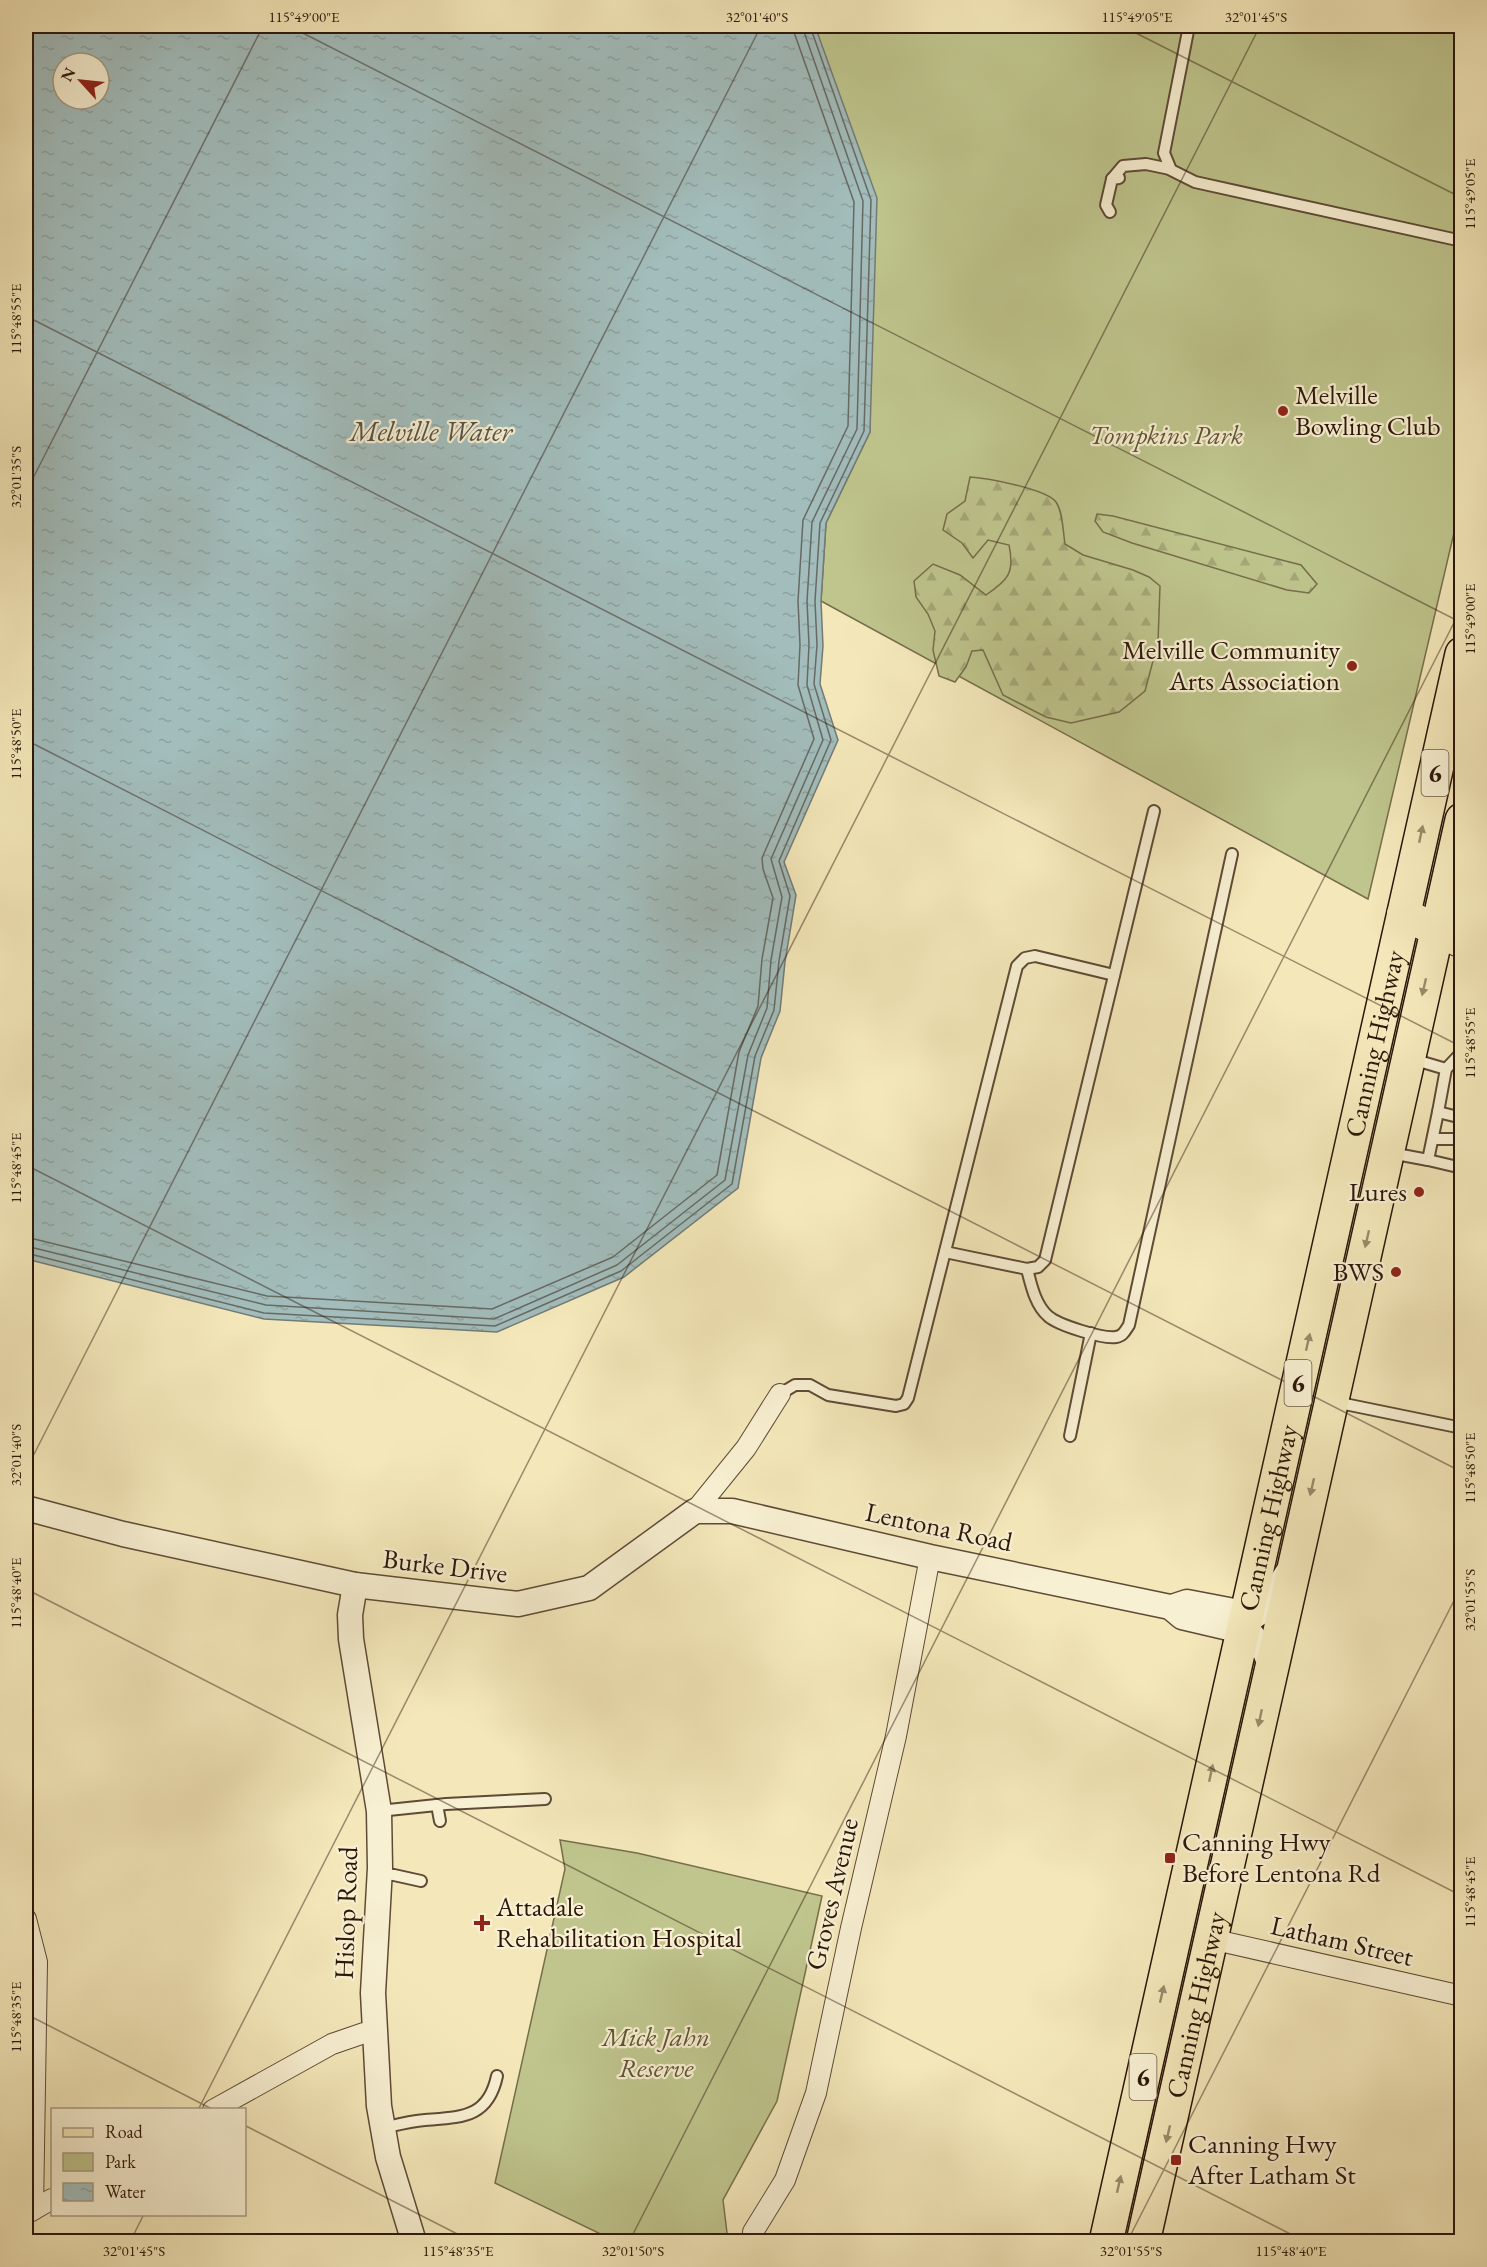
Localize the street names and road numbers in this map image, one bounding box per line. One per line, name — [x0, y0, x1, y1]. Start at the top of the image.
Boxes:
road number: 6 — [1422, 750, 1448, 796]
street label: Canning Highway — [1336, 947, 1412, 1140]
road number: 6 — [1284, 1360, 1312, 1406]
street label: Canning Highway — [1230, 1421, 1306, 1615]
street label: Lentona Road — [862, 1494, 1016, 1559]
street label: Burke Drive — [381, 1540, 509, 1591]
street label: Groves Avenue — [797, 1814, 866, 1973]
street label: Hislop Road — [326, 1846, 365, 1980]
street label: Latham Street — [1267, 1907, 1417, 1974]
street label: Canning Highway — [1158, 1908, 1234, 2102]
road number: 6 — [1130, 2054, 1156, 2100]

